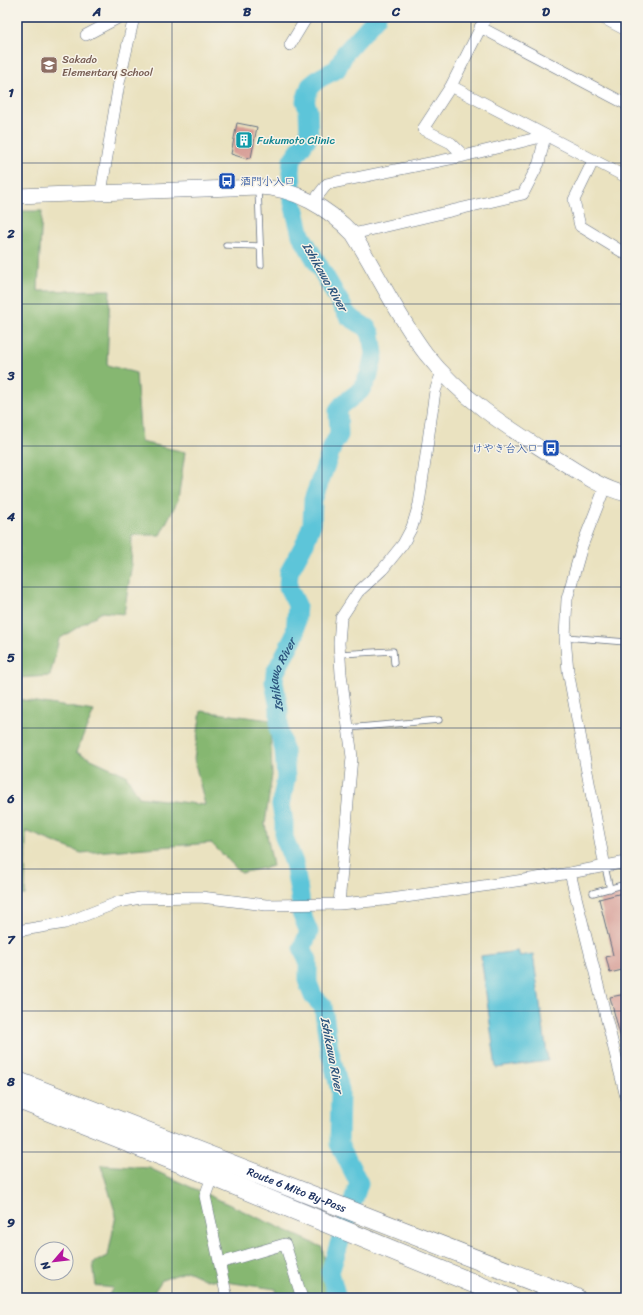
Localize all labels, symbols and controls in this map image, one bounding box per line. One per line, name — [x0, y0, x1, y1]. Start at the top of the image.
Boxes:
text: A — [92, 0, 101, 23]
text: B — [243, 0, 252, 23]
text: C — [391, 0, 401, 23]
text: D — [542, 0, 550, 23]
place label: Sakado Elementary School — [62, 50, 154, 82]
school or university icon: Sakado Elementary School — [39, 55, 59, 75]
text: 1 — [8, 81, 14, 104]
building icon: Fukumoto Clinic — [234, 130, 254, 150]
place label: Fukumoto Clinic — [257, 131, 335, 150]
bus stop icon: 酒門小入口 — [217, 171, 237, 191]
place label: 酒門小入口 — [240, 172, 295, 191]
text: 2 — [6, 222, 15, 245]
water label: Ishikawa River — [296, 237, 355, 318]
text: 3 — [6, 364, 15, 387]
bus stop icon: けやき台入口 — [541, 438, 561, 458]
place label: けやき台入口 — [472, 439, 538, 458]
text: 4 — [6, 505, 16, 528]
water label: Ishikawa River — [262, 632, 304, 712]
text: 5 — [7, 646, 15, 669]
text: 6 — [6, 787, 15, 810]
text: 7 — [7, 928, 16, 951]
water label: Ishikawa River — [314, 1014, 351, 1097]
text: 8 — [6, 1070, 15, 1093]
street label: Route 6 Mito By-Pass — [244, 1162, 350, 1218]
text: 9 — [7, 1211, 15, 1234]
north arrow — [34, 1241, 74, 1281]
text: N — [35, 1257, 56, 1274]

